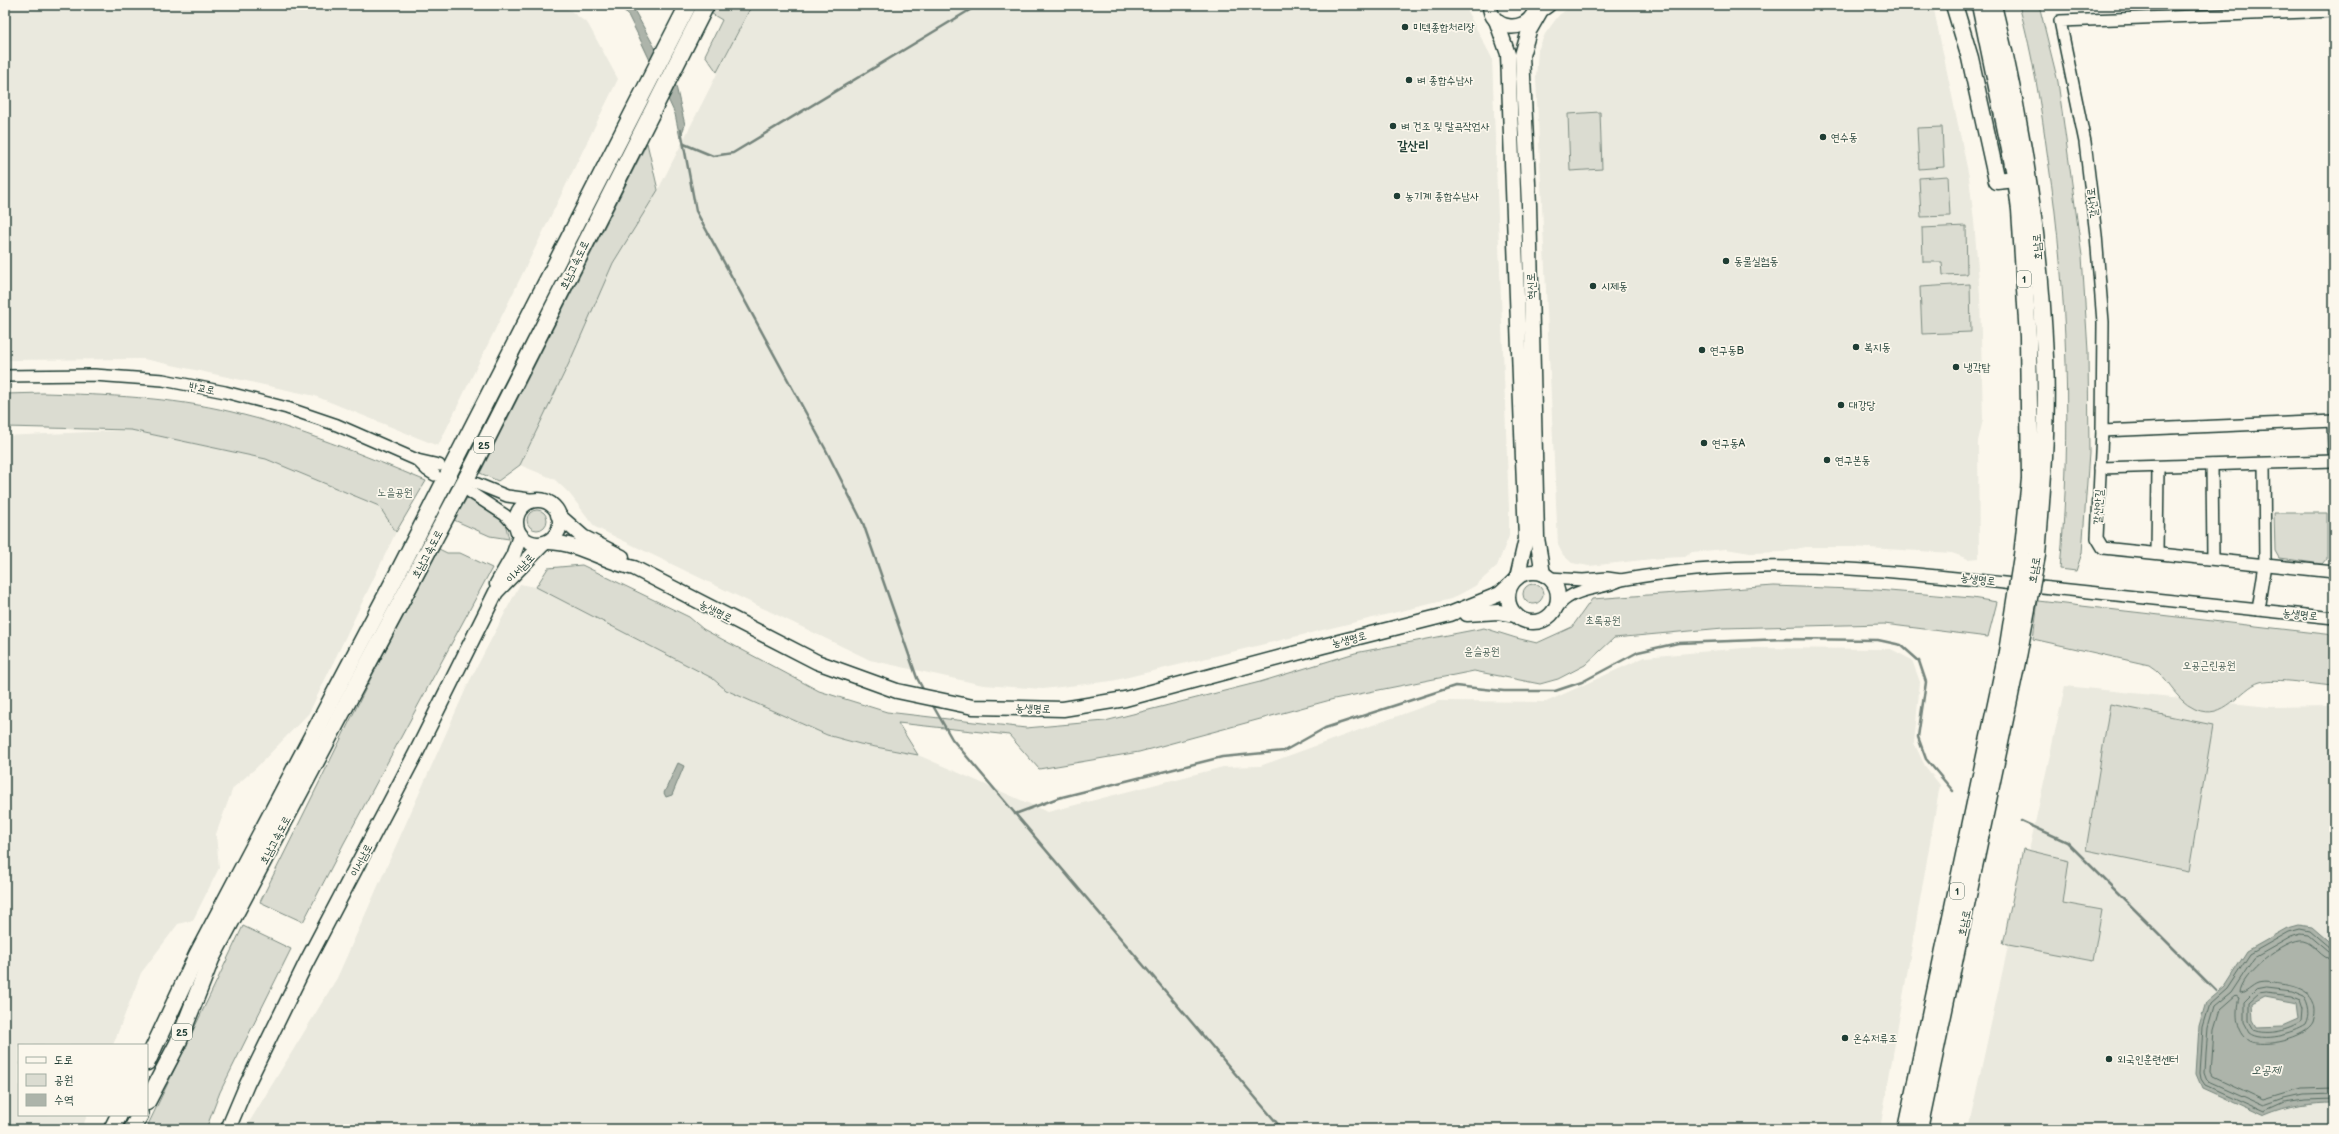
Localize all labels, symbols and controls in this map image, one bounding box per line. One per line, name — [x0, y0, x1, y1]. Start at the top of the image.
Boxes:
place label: 미텍종합처리장 — [1413, 21, 1475, 34]
marker: 미텍종합처리장 — [1400, 22, 1410, 32]
place label: 벼 종합수납사 — [1417, 74, 1473, 87]
marker: 벼 종합수납사 — [1404, 75, 1414, 85]
place label: 벼 건조 및 탈곡작업사 — [1401, 120, 1490, 133]
marker: 벼 건조 및 탈곡작업사 — [1388, 121, 1398, 131]
place label: 연수동 — [1831, 131, 1858, 144]
marker: 연수동 — [1818, 132, 1828, 142]
district label: 갈산리 — [1397, 138, 1429, 154]
street label: 갈산1로 — [2084, 187, 2101, 219]
place label: 농기계 종합수납사 — [1405, 190, 1479, 203]
marker: 농기계 종합수납사 — [1392, 191, 1402, 201]
street label: 호남로 — [2030, 233, 2045, 261]
street label: 호남고속도로 — [557, 238, 592, 292]
place label: 동물실험동 — [1734, 255, 1778, 268]
marker: 동물실험동 — [1721, 256, 1731, 266]
road number: 1 — [2017, 271, 2031, 287]
street label: 혁신로 — [1525, 272, 1538, 299]
place label: 시제동 — [1601, 280, 1628, 293]
marker: 시제동 — [1588, 281, 1598, 291]
place label: 복지동 — [1864, 341, 1891, 354]
marker: 복지동 — [1851, 342, 1861, 352]
place label: 연구동B — [1710, 344, 1745, 357]
marker: 연구동B — [1697, 345, 1707, 355]
place label: 냉각탑 — [1964, 361, 1991, 374]
marker: 냉각탑 — [1951, 362, 1961, 372]
street label: 반교로 — [188, 380, 216, 397]
place label: 대강당 — [1849, 399, 1876, 412]
marker: 대강당 — [1836, 400, 1846, 410]
road number: 25 — [474, 437, 494, 453]
place label: 연구동A — [1712, 437, 1746, 450]
marker: 연구동A — [1699, 438, 1709, 448]
place label: 연구본동 — [1835, 454, 1871, 467]
marker: 연구본동 — [1822, 455, 1832, 465]
park label: 노을공원 — [377, 486, 413, 499]
street label: 갈산안길 — [2091, 489, 2106, 525]
street label: 호남고속도로 — [409, 528, 446, 581]
street label: 이서남로 — [504, 551, 537, 586]
street label: 호남로 — [2026, 556, 2043, 584]
street label: 농생명로 — [1960, 571, 1996, 588]
street label: 농생명로 — [697, 598, 735, 625]
street label: 농생명로 — [2282, 606, 2318, 623]
park label: 초록공원 — [1585, 614, 1621, 627]
street label: 농생명로 — [1330, 629, 1368, 650]
park label: 윤슬공원 — [1464, 645, 1500, 658]
park label: 오공근린공원 — [2182, 659, 2236, 672]
street label: 농생명로 — [1015, 701, 1051, 716]
street label: 호남고속도로 — [257, 814, 294, 867]
street label: 이서남로 — [348, 841, 375, 879]
road number: 1 — [1950, 883, 1964, 899]
street label: 호남로 — [1955, 909, 1974, 937]
road number: 25 — [172, 1024, 192, 1040]
place label: 온수저류조 — [1853, 1032, 1897, 1045]
marker: 온수저류조 — [1840, 1033, 1850, 1043]
legend — [18, 1044, 148, 1116]
text: 도로 — [54, 1053, 73, 1068]
place label: 외국인훈련센터 — [2117, 1053, 2179, 1066]
marker: 외국인훈련센터 — [2104, 1054, 2114, 1064]
water label: 오공제 — [2252, 1063, 2283, 1078]
text: 공원 — [54, 1073, 73, 1088]
text: 수역 — [54, 1093, 74, 1108]

